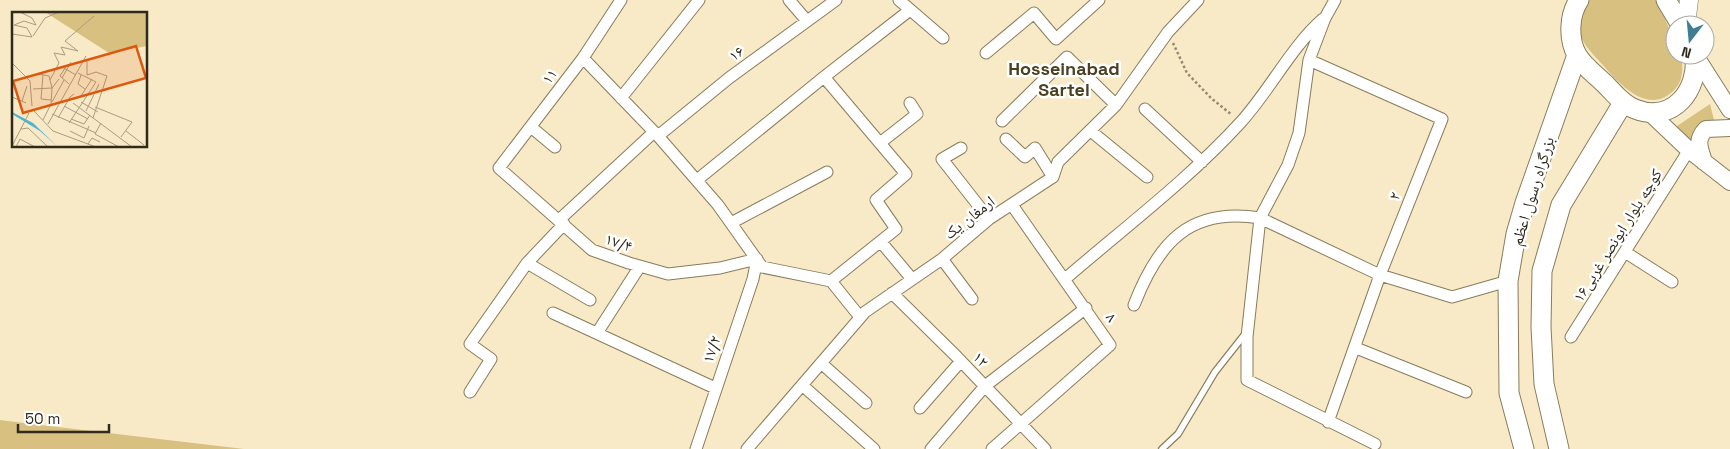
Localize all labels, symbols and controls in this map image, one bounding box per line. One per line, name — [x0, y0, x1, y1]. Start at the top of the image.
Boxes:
inset map — [12, 12, 148, 148]
north arrow — [1665, 15, 1715, 65]
street label: ۱۶ — [724, 41, 748, 66]
text: N — [1679, 43, 1693, 62]
district label: Hosseinabad Sartel — [1008, 57, 1120, 101]
street label: ۱۱ — [537, 64, 562, 88]
street label: بزرگراه رسول اعظم — [1506, 134, 1559, 248]
street label: کوچه بلوار ابونصر غربی۱۶ — [1568, 165, 1667, 306]
street label: ۲ — [1383, 189, 1406, 203]
street label: ارمغان یک — [939, 191, 999, 244]
street label: ۱۷/۴ — [602, 228, 635, 257]
street label: ۸ — [1101, 308, 1122, 326]
street label: ۱۷/۲ — [697, 333, 726, 366]
street label: ۱۲ — [968, 347, 993, 372]
scale bar — [18, 402, 109, 434]
text: 50 m — [25, 409, 60, 428]

